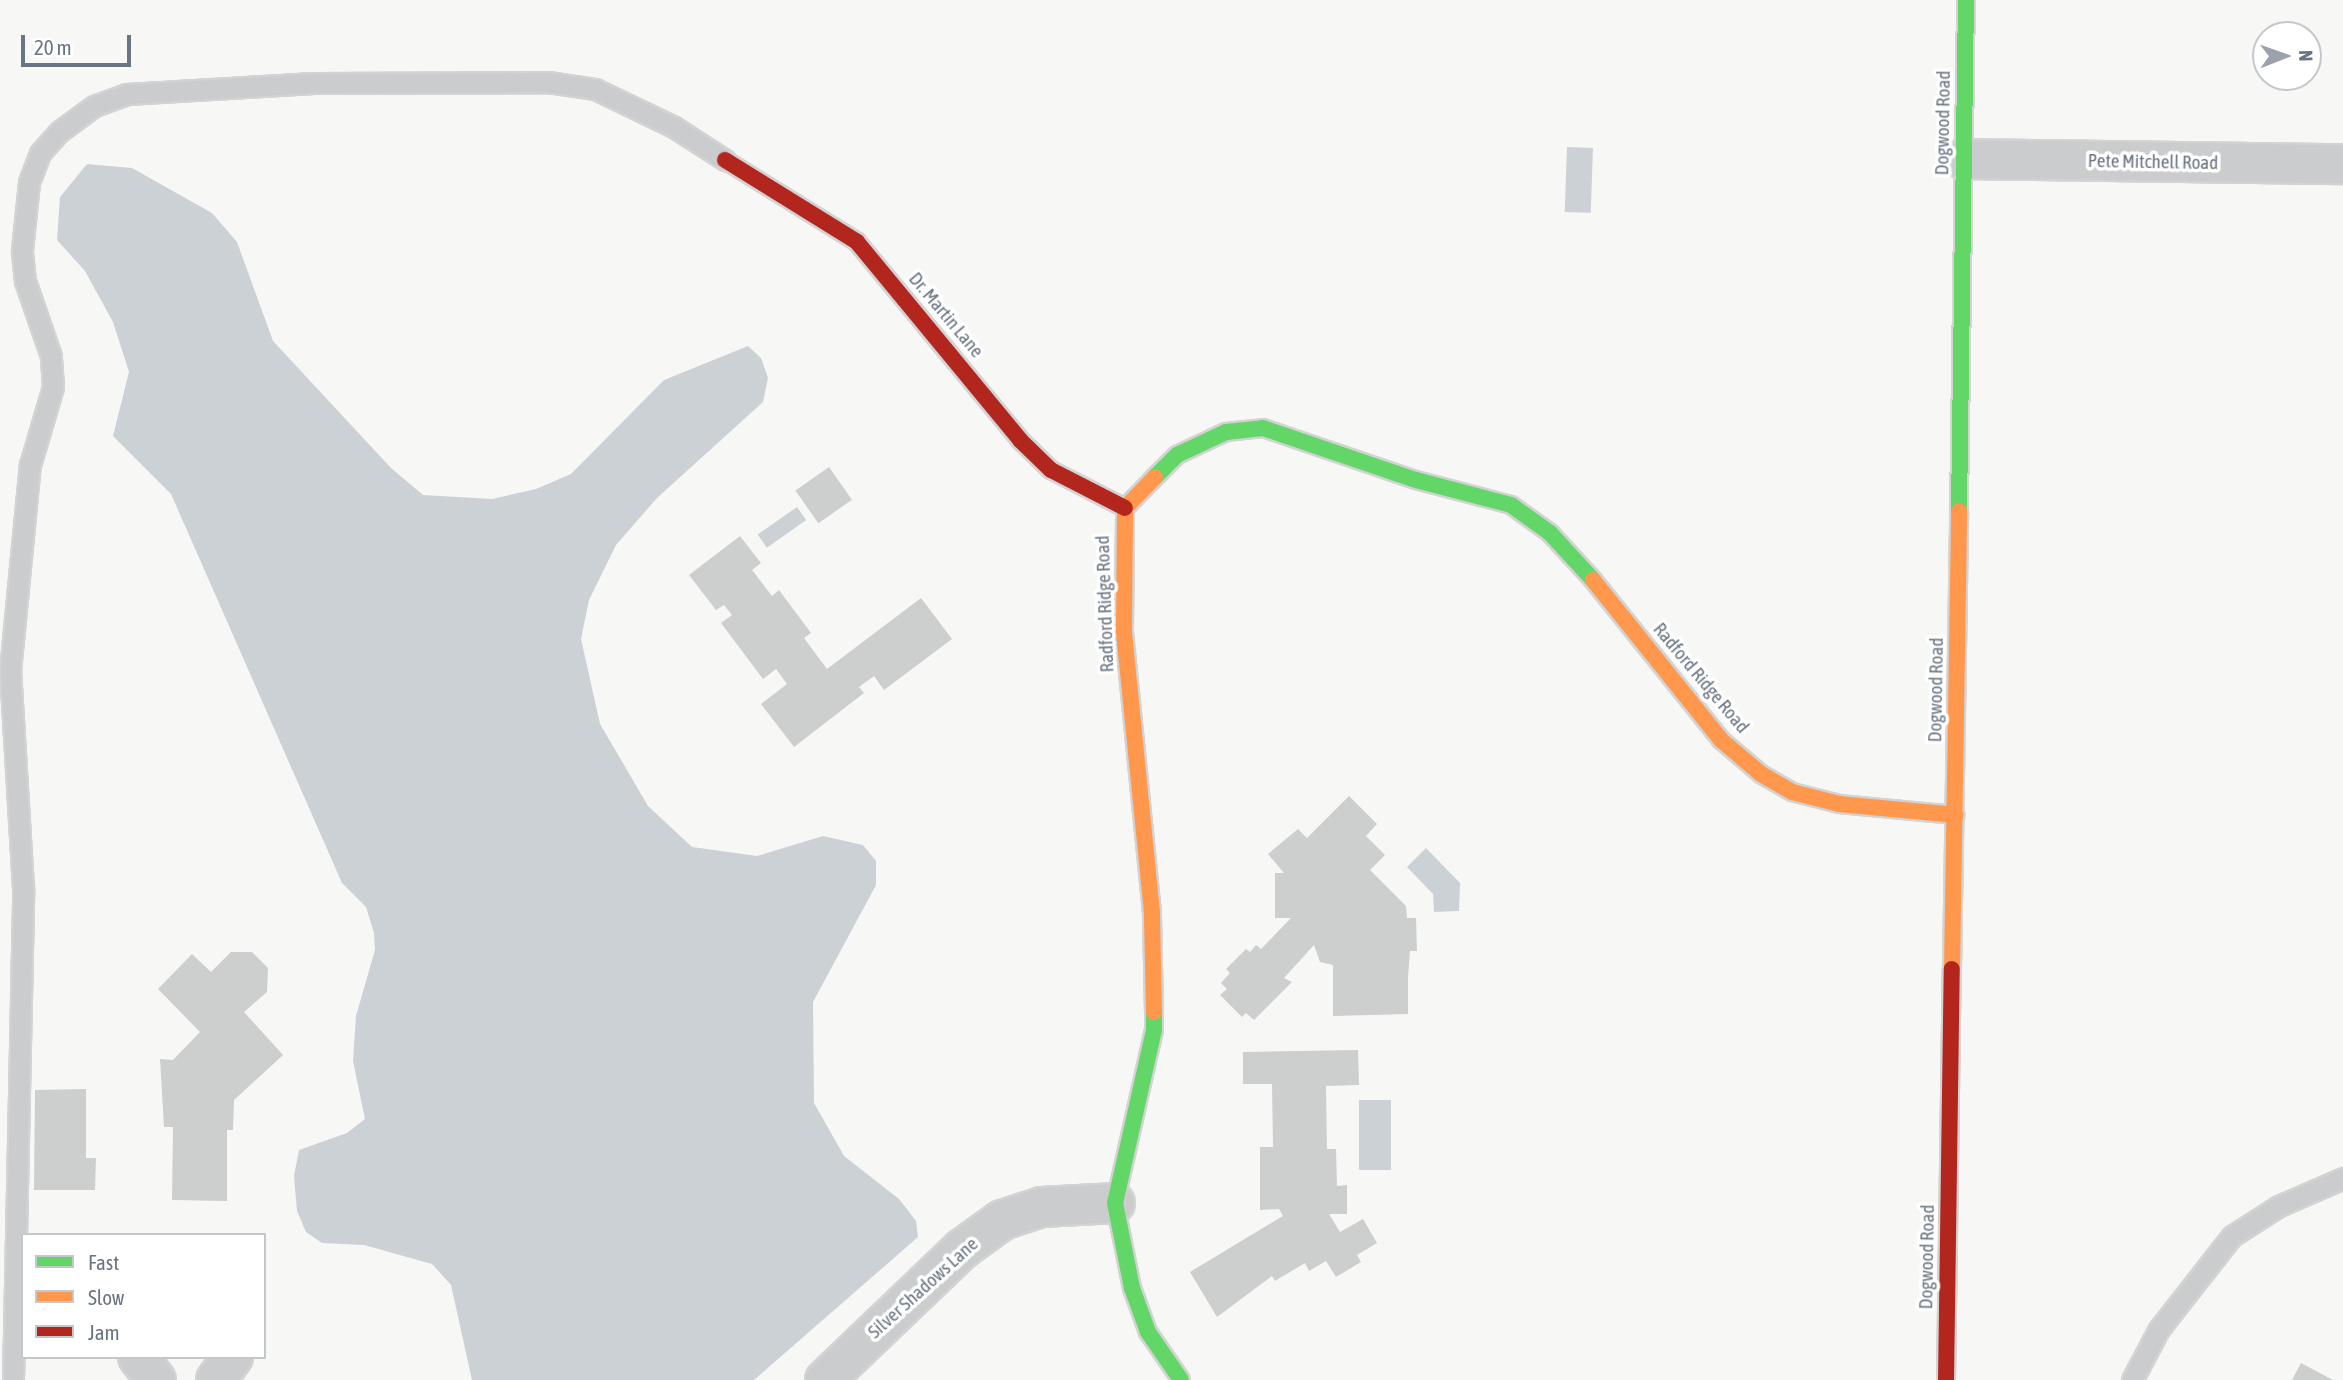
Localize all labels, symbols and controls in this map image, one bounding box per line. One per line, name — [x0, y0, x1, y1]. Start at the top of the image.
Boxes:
scale bar — [24, 21, 135, 65]
north arrow — [2252, 21, 2322, 91]
text: 20 m — [34, 35, 72, 59]
text: N — [2295, 50, 2317, 61]
street label: Dogwood Road — [1931, 70, 1955, 176]
street label: Pete Mitchell Road — [2088, 149, 2218, 175]
street label: Dr. Martin Lane — [904, 268, 988, 362]
street label: Radford Ridge Road — [1091, 535, 1119, 673]
street label: Radford Ridge Road — [1648, 618, 1754, 738]
street label: Dogwood Road — [1924, 637, 1948, 743]
street label: Dogwood Road — [1915, 1204, 1939, 1310]
legend — [21, 1233, 266, 1359]
street label: Silver Shadows Lane — [863, 1233, 983, 1343]
text: Fast — [88, 1250, 119, 1274]
text: Slow — [88, 1285, 124, 1309]
text: Jam — [88, 1320, 120, 1344]

